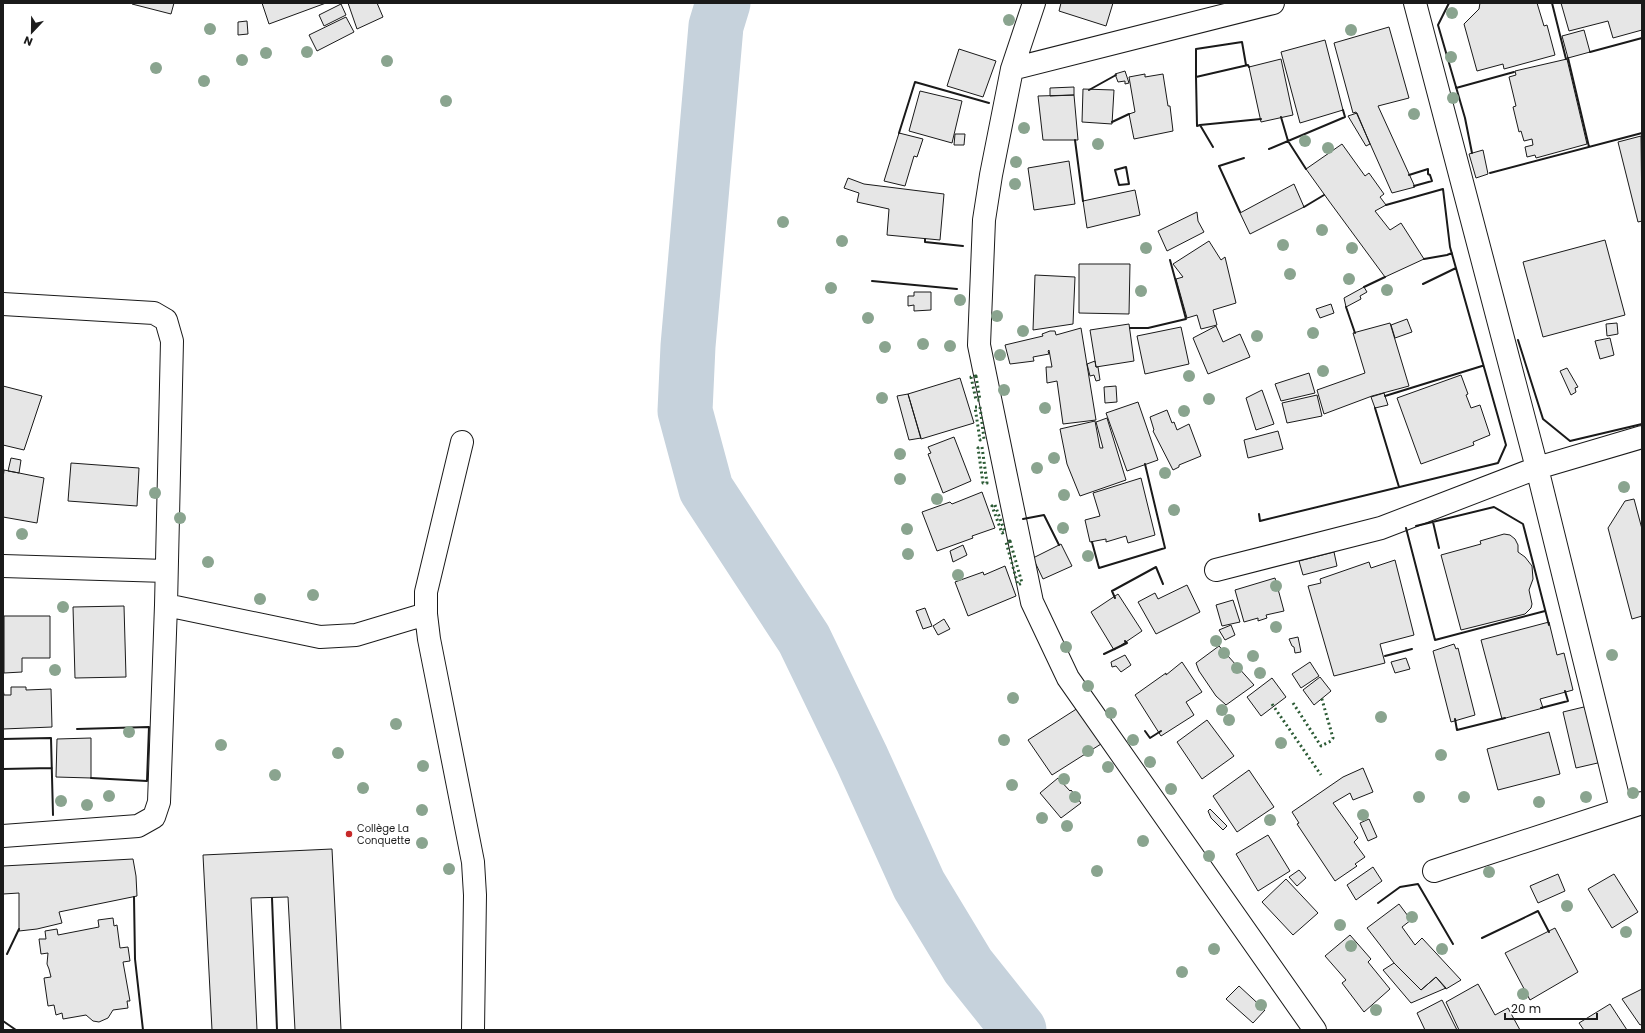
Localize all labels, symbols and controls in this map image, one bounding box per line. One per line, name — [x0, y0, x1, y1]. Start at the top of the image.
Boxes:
north arrow — [12, 12, 52, 52]
text: N — [21, 32, 35, 50]
place label: Collège La Conquette — [357, 821, 410, 848]
marker: Collège La Conquette — [344, 829, 354, 839]
scale bar — [1505, 995, 1597, 1021]
text: 20 m — [1511, 1000, 1541, 1017]

